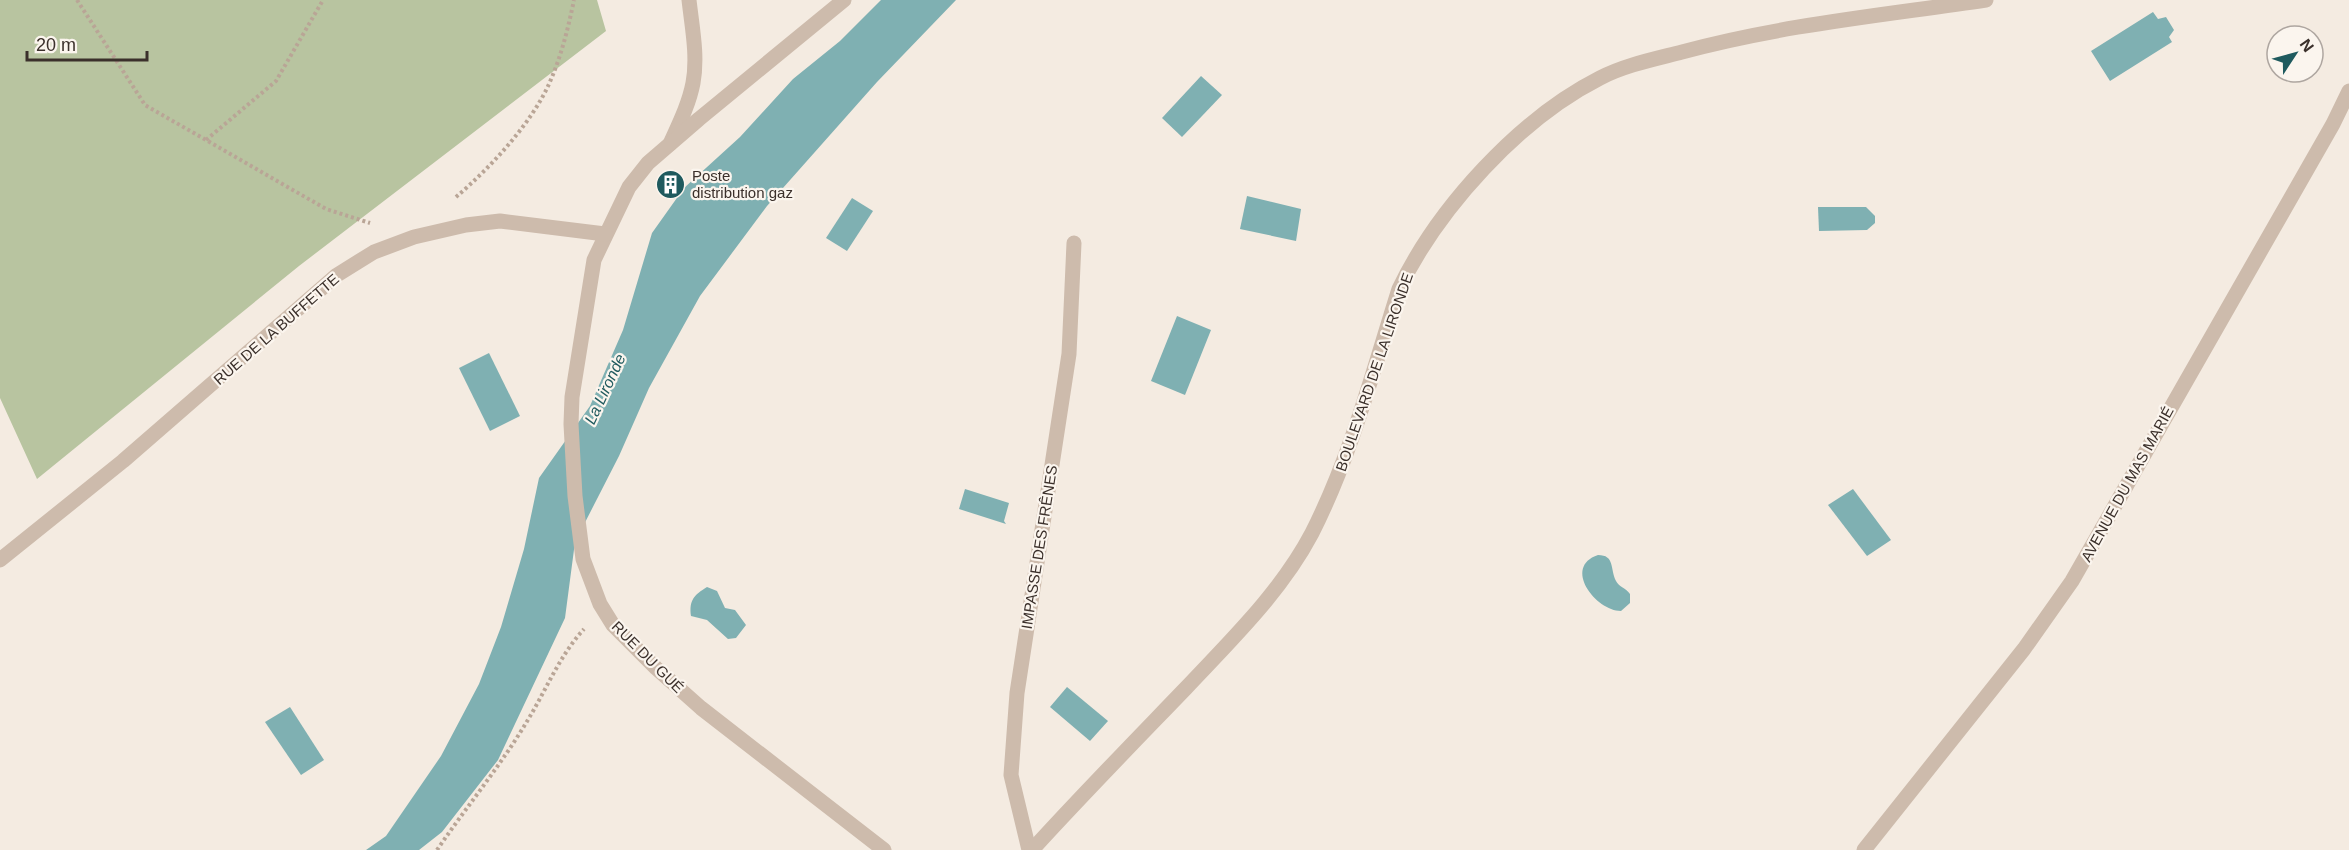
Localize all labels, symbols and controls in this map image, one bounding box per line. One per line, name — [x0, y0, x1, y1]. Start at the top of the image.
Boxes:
scale bar — [27, 24, 147, 62]
north arrow — [2265, 24, 2325, 84]
text: 20 m — [36, 35, 76, 55]
text: N — [2296, 36, 2317, 55]
place label: Poste distribution gaz — [692, 167, 793, 201]
building icon: Poste distribution gaz — [655, 168, 687, 200]
street label: RUE DE LA BUFFETTE — [210, 270, 342, 388]
street label: BOULEVARD DE LA LIRONDE — [1332, 270, 1416, 474]
water label: La Lironde — [581, 351, 629, 427]
street label: AVENUE DU MAS MARIÉ — [2077, 403, 2177, 565]
street label: IMPASSE DES FRÊNES — [1018, 464, 1060, 630]
street label: RUE DU GUÉ — [609, 618, 687, 696]

